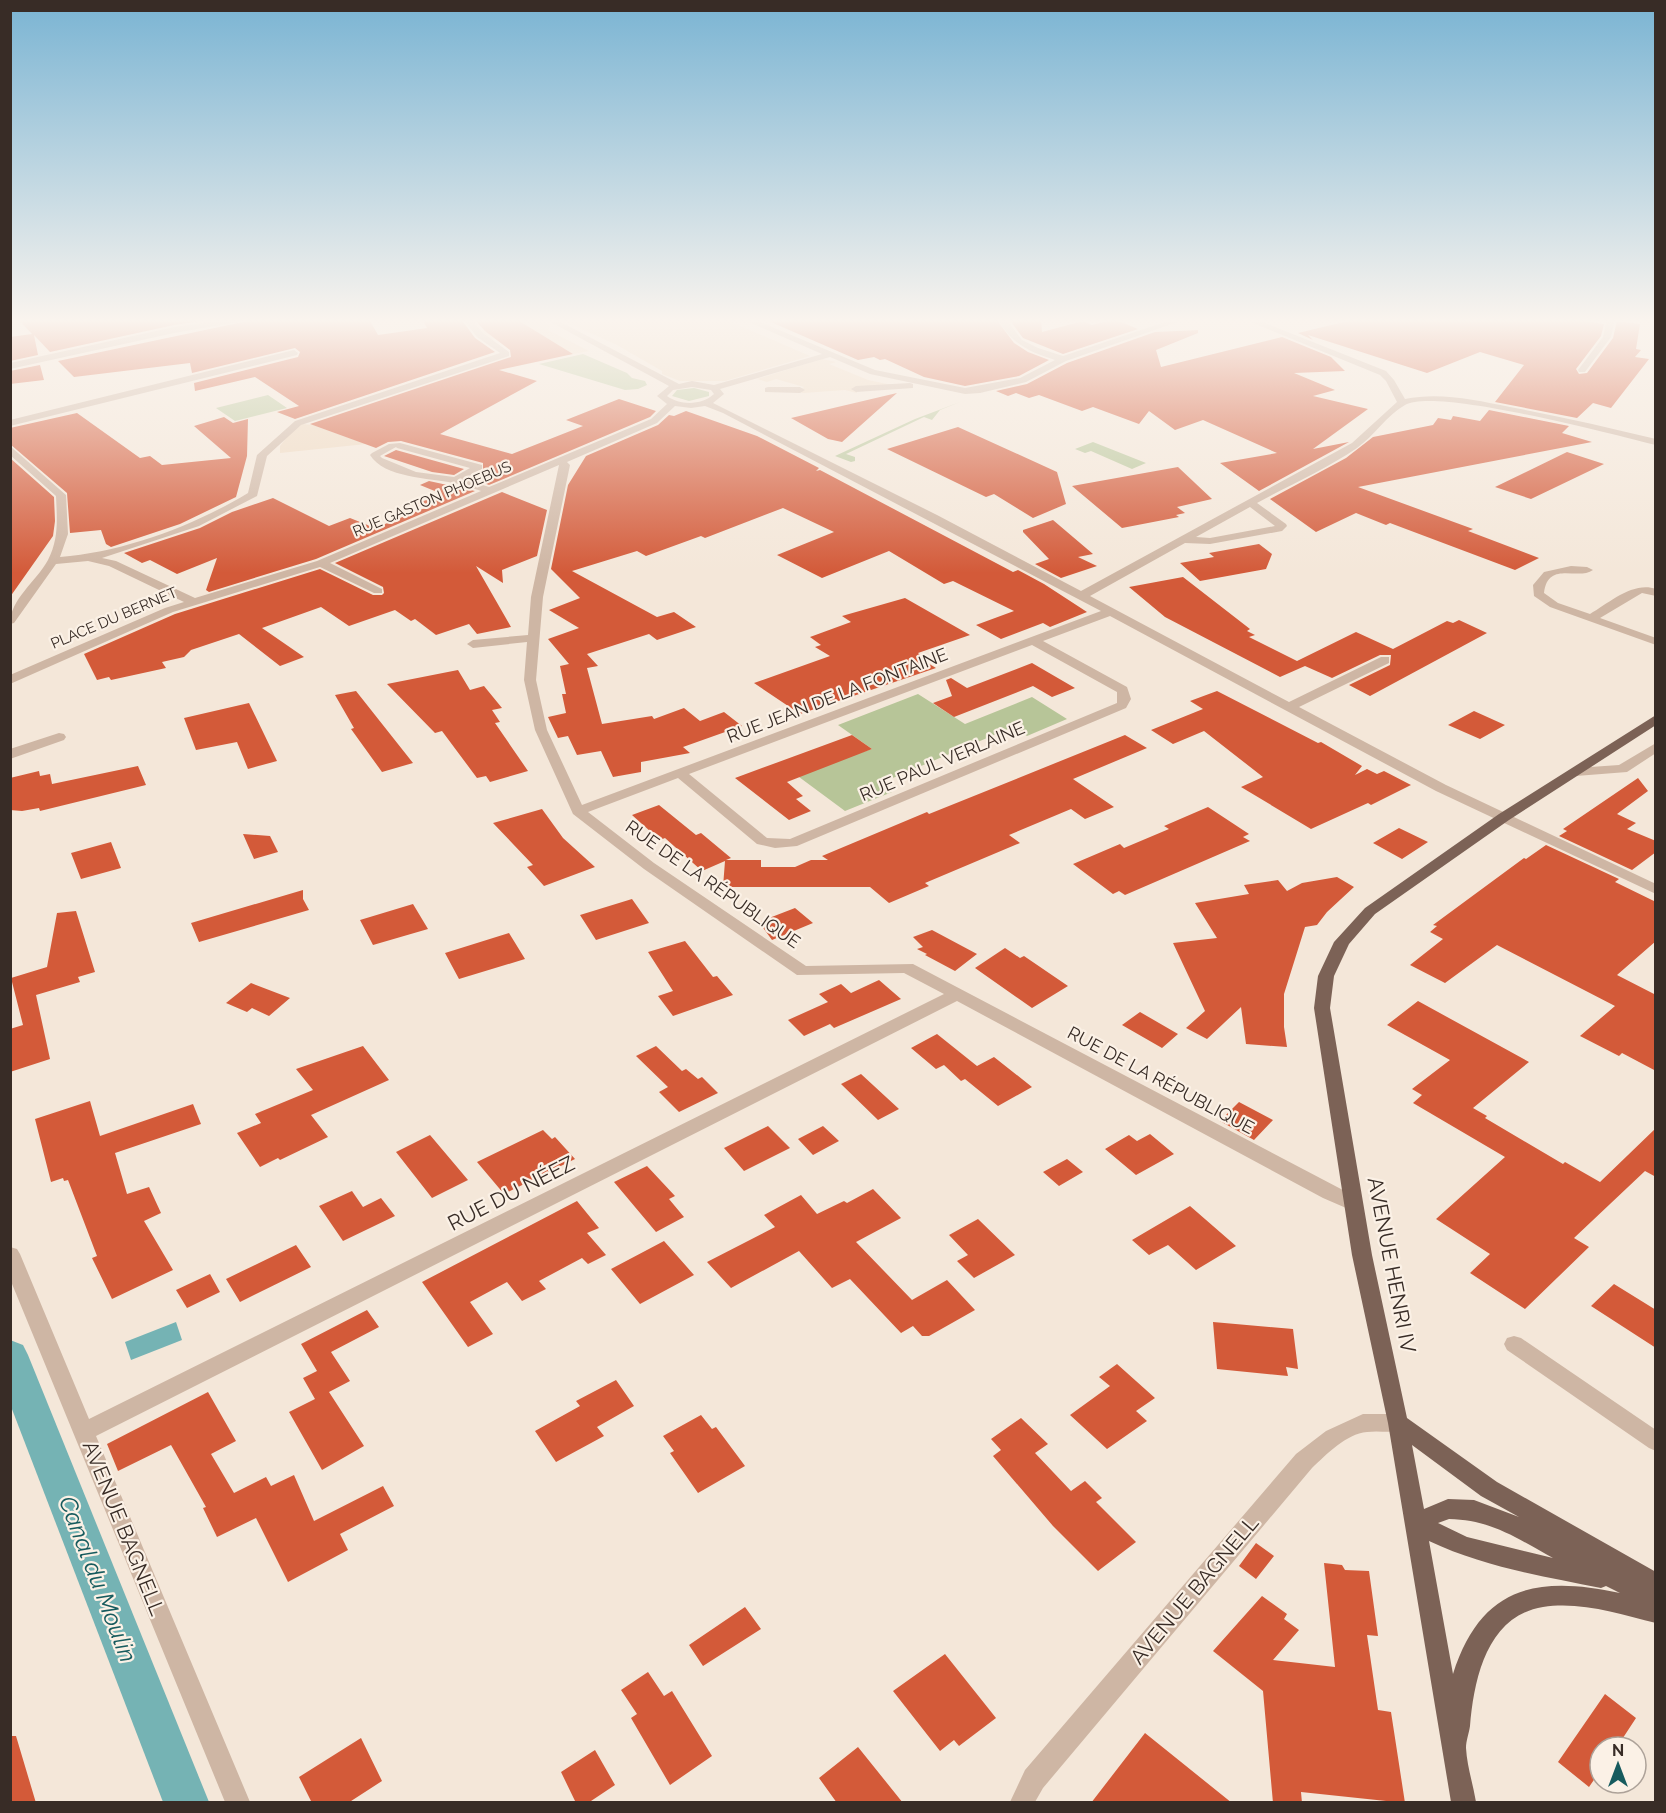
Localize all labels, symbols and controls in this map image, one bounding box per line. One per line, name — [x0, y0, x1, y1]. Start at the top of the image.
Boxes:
street label: RUE GASTON PHOEBUS — [350, 457, 514, 541]
street label: PLACE DU BERNET — [48, 583, 180, 653]
street label: RUE JEAN DE LA FONTAINE — [724, 643, 950, 747]
street label: RUE PAUL VERLAINE — [856, 717, 1028, 805]
street label: RUE DE LA RÉPUBLIQUE — [622, 815, 805, 952]
street label: RUE DE LA RÉPUBLIQUE — [1064, 1021, 1258, 1138]
street label: RUE DU NÉEZ — [443, 1150, 579, 1236]
street label: AVENUE HENRI IV — [1363, 1175, 1421, 1355]
street label: AVENUE BAGNELL — [78, 1437, 170, 1619]
water label: Canal du Moulin — [53, 1492, 143, 1666]
street label: AVENUE BAGNELL — [1125, 1511, 1263, 1669]
north arrow — [1588, 1735, 1648, 1795]
text: N — [1612, 1741, 1624, 1760]

